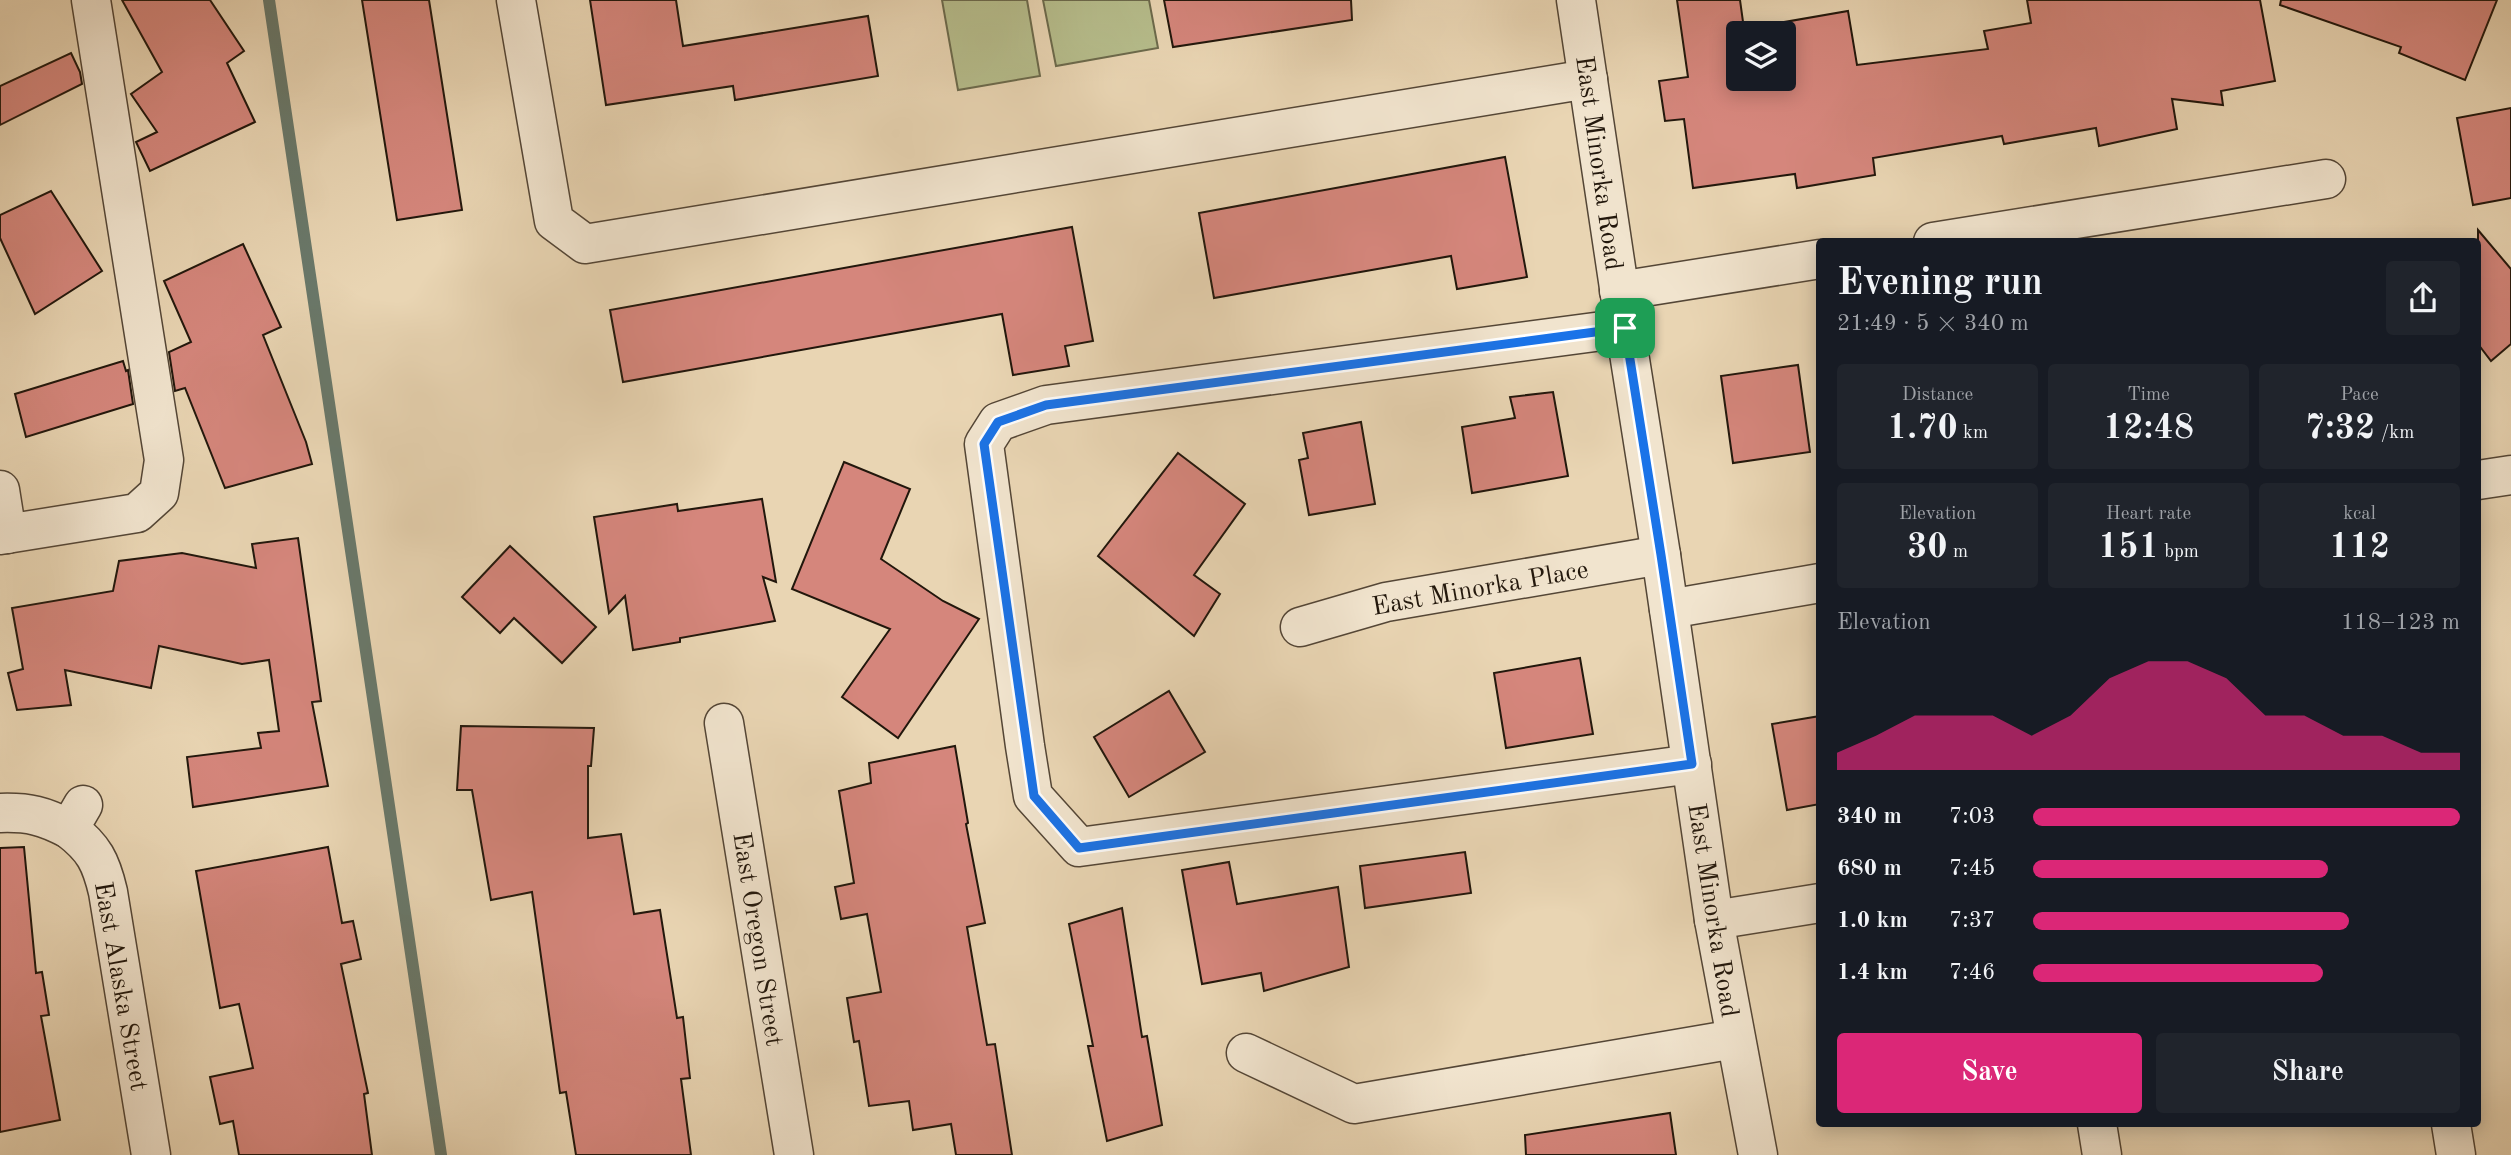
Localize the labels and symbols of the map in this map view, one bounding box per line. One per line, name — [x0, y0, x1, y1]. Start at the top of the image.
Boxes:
street label: East Minorka Road — [1570, 54, 1626, 272]
pin — [1595, 298, 1655, 358]
street label: East Minorka Place — [1370, 557, 1591, 621]
street label: East Minorka Road — [1682, 801, 1742, 1019]
street label: East Oregon Street — [727, 830, 787, 1048]
street label: East Alaska Street — [89, 880, 151, 1093]

